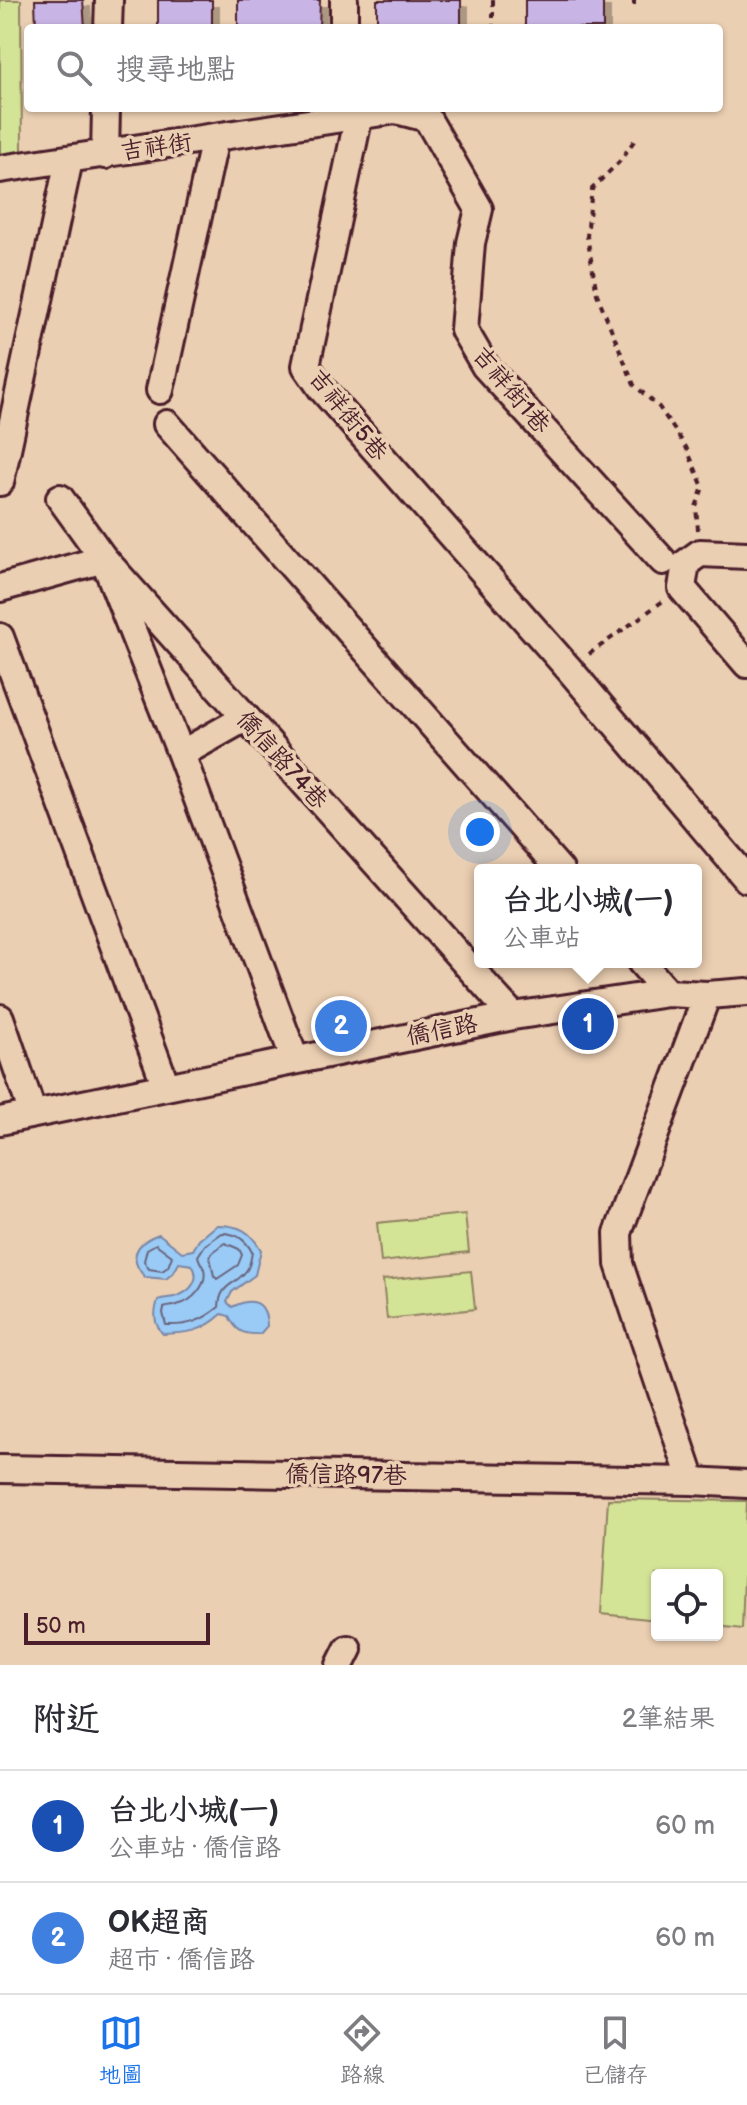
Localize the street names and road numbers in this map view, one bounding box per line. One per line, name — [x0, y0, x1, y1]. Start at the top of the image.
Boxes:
street label: 吉祥街 — [118, 128, 194, 166]
street label: 吉祥街1巷 — [466, 340, 556, 440]
street label: 吉祥街5巷 — [302, 363, 394, 467]
street label: 僑信路74巷 — [230, 705, 334, 815]
street label: 僑信路 — [404, 1009, 480, 1051]
street label: 僑信路97巷 — [285, 1459, 407, 1491]

